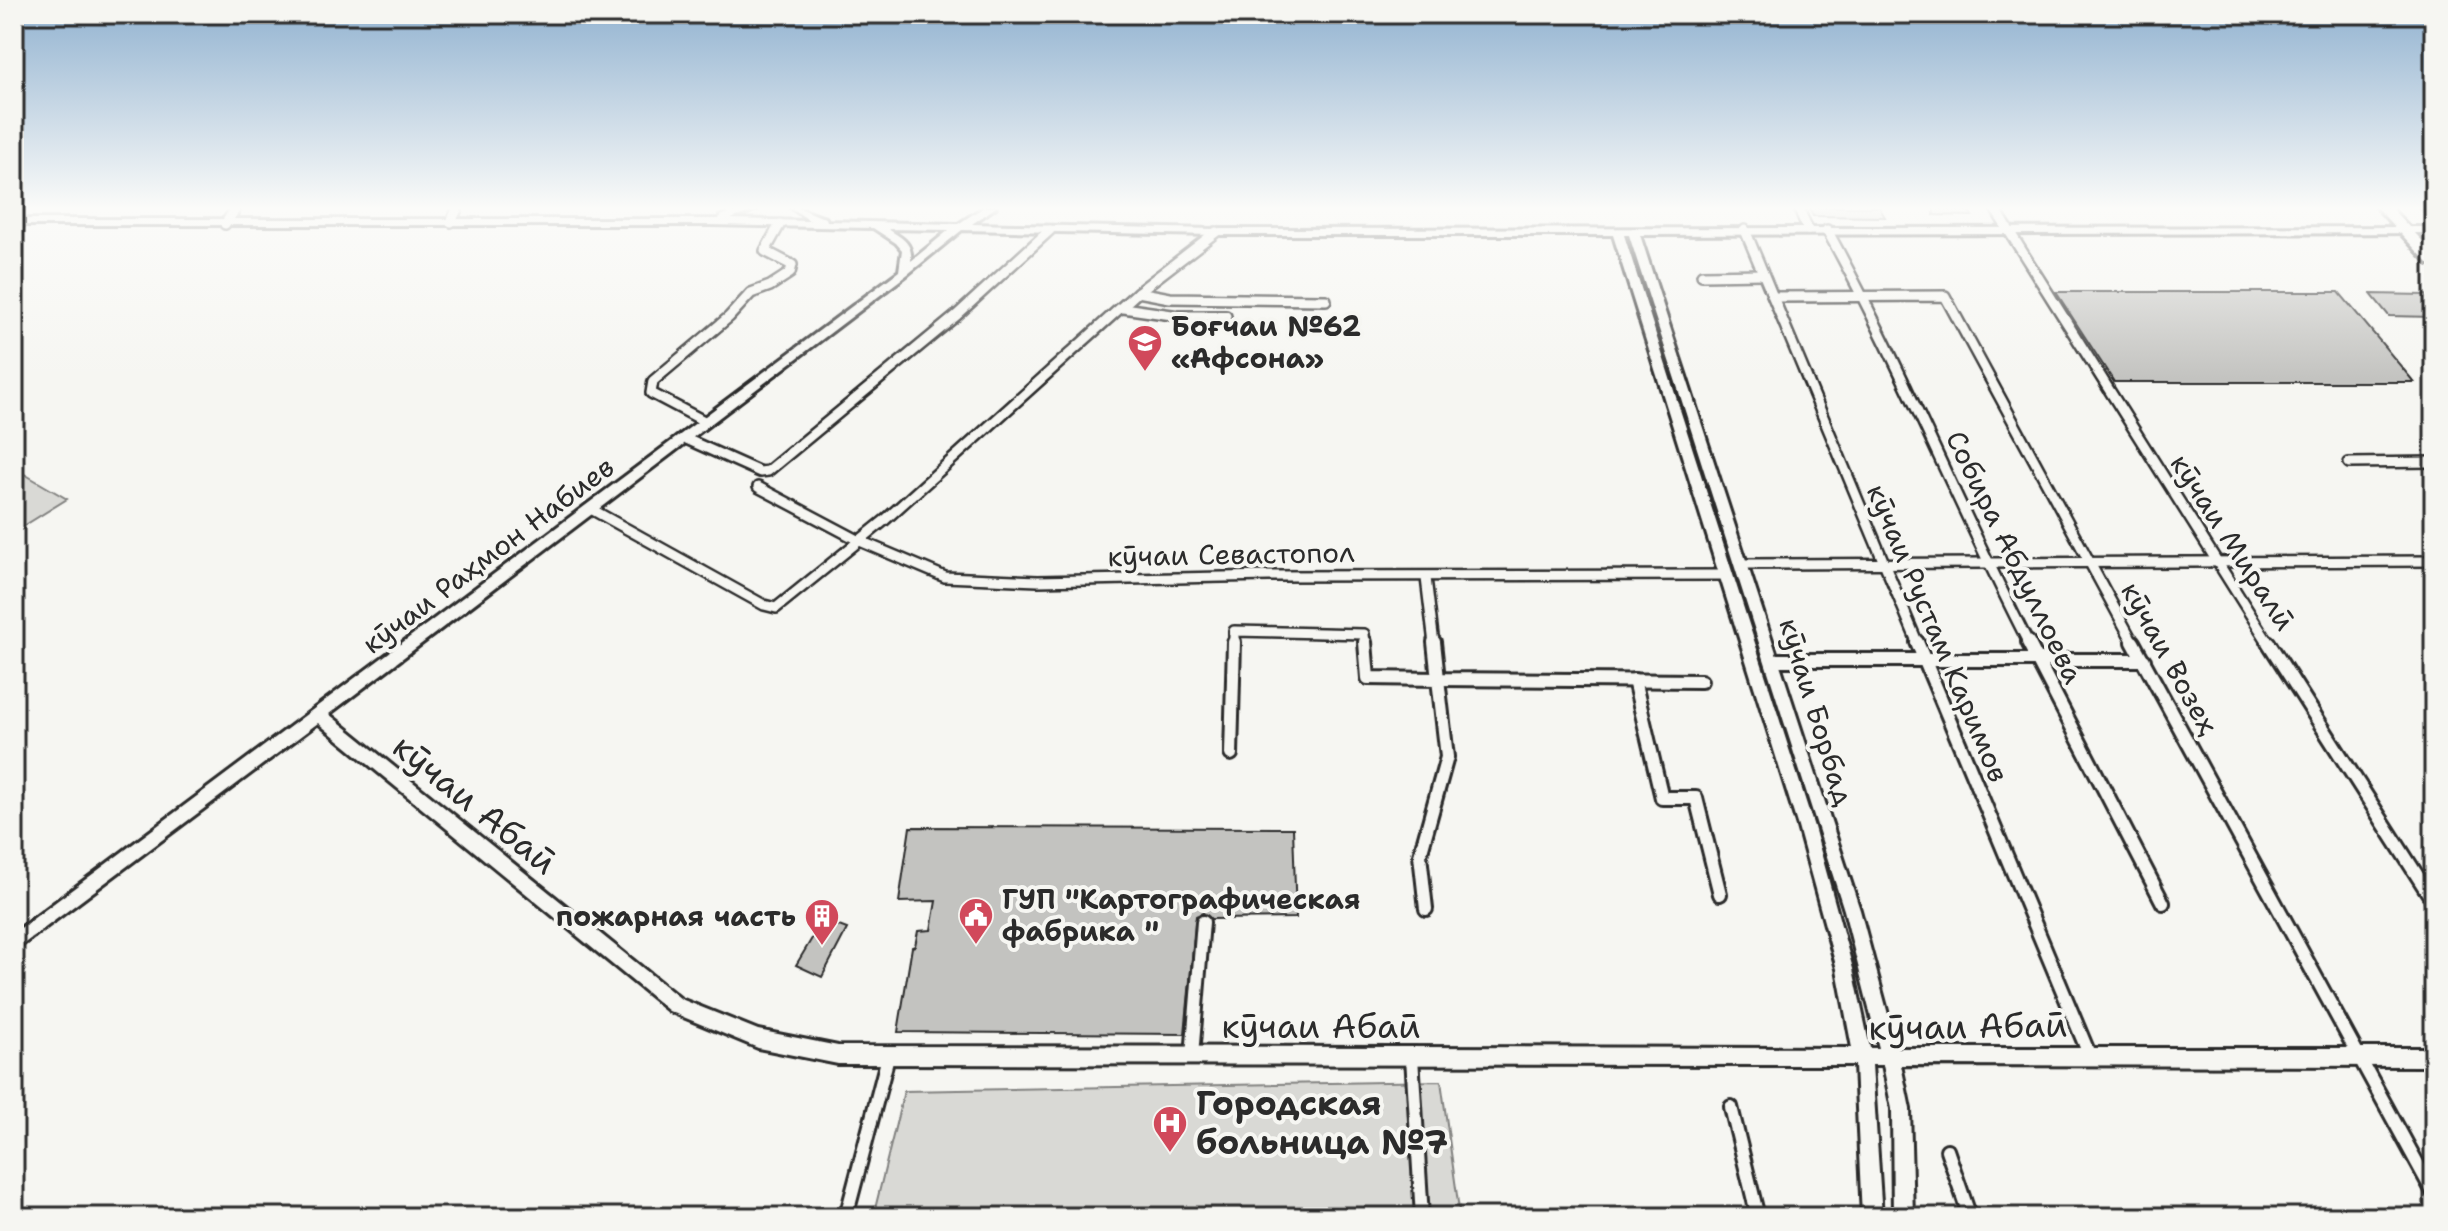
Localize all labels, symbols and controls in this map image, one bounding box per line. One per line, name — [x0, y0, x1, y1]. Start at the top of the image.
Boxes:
place label: Боғчаи №62 «Афсона» — [1171, 307, 1361, 377]
school or university icon: Боғчаи №62 «Афсона» — [1126, 323, 1164, 373]
street label: Собира Абдуллоева — [1937, 424, 2093, 690]
street label: кӯчаи Миралӣ — [2162, 446, 2304, 638]
street label: кӯчаи Раҳмон Набиев — [354, 448, 622, 662]
street label: кӯчаи Рустам Каримов — [1858, 478, 2018, 788]
street label: кӯчаи Севастопол — [1107, 533, 1355, 575]
street label: кӯчаи Возеҳ — [2112, 575, 2228, 741]
street label: кӯчаи Борбад — [1770, 614, 1864, 811]
street label: кӯчаи Абаӣ — [383, 724, 567, 884]
place label: ГУП "Картографическая фабрика " — [1002, 880, 1360, 950]
public building icon: ГУП "Картографическая фабрика " — [957, 896, 995, 946]
place label: пожарная часть — [555, 897, 796, 935]
building icon: пожарная часть — [803, 897, 841, 947]
street label: кӯчаи Абаӣ — [1868, 1001, 2068, 1051]
street label: кӯчаи Абаӣ — [1222, 1003, 1420, 1049]
place label: Городская больница №7 — [1196, 1080, 1448, 1165]
hospital icon: Городская больница №7 — [1151, 1104, 1189, 1154]

